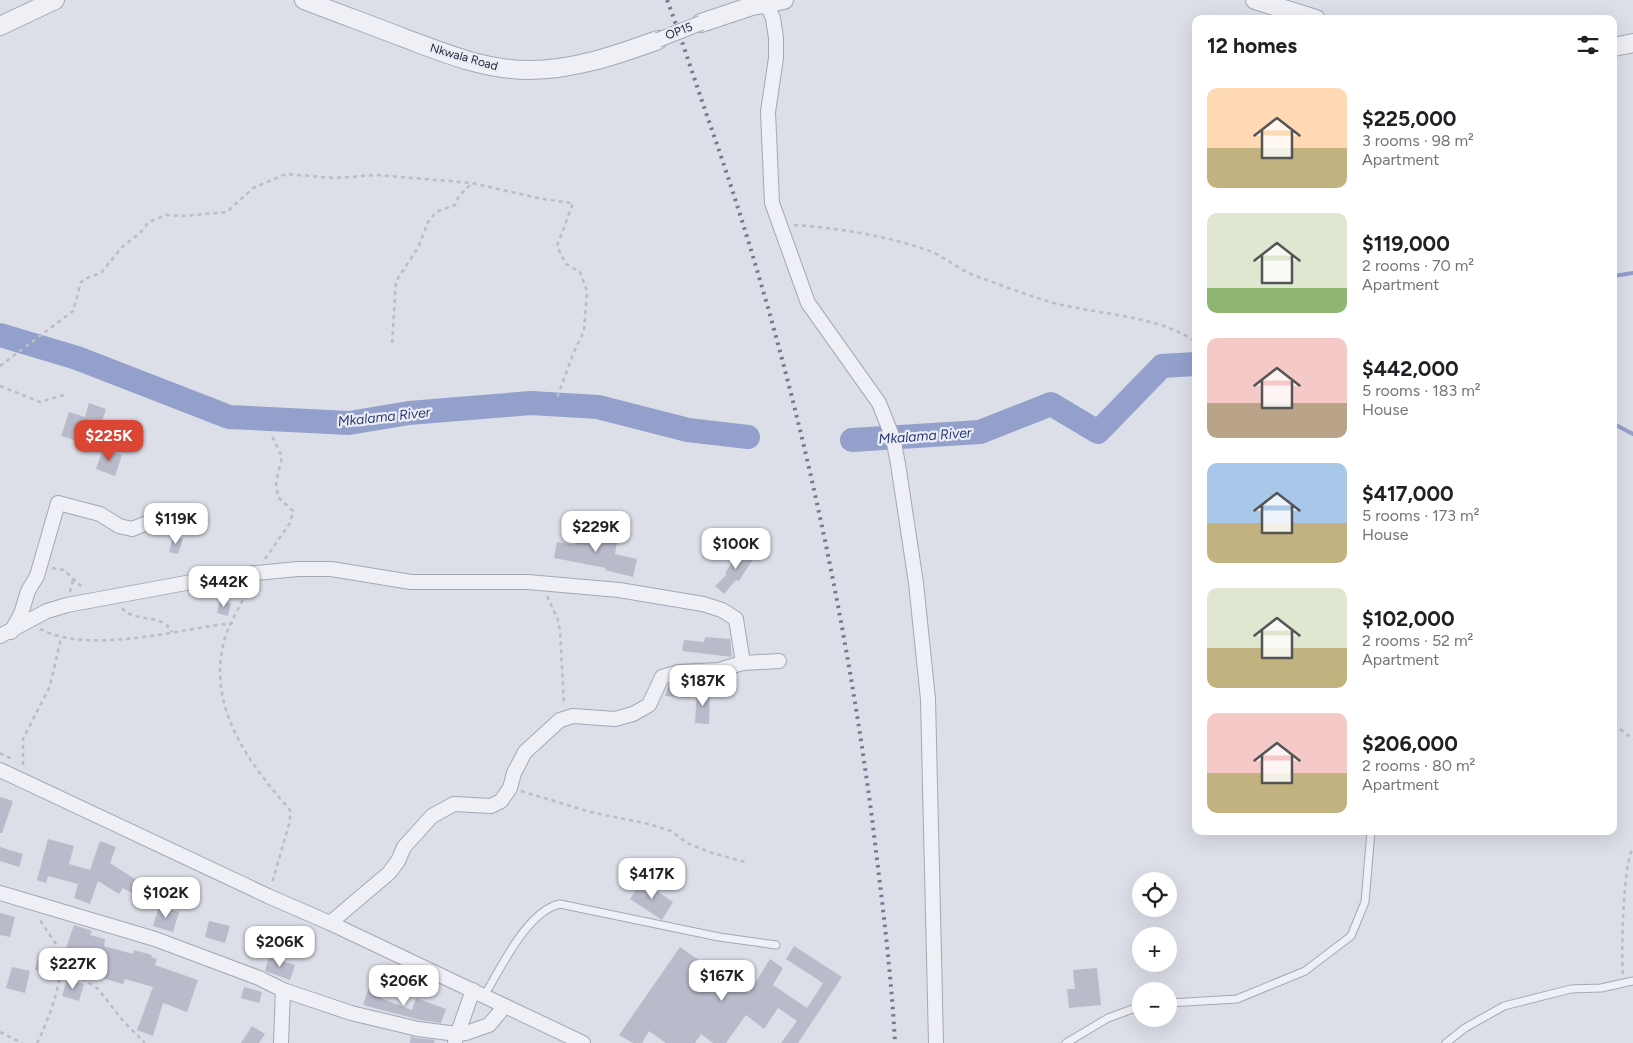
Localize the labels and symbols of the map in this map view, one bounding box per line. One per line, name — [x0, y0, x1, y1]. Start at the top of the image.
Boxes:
street label: OP15 — [663, 19, 695, 43]
street label: Nkwala Road — [428, 41, 500, 73]
water label: Mkalama River — [337, 404, 432, 430]
pin: $225K — [74, 420, 144, 462]
water label: Mkalama River — [878, 424, 973, 448]
pin: $119K — [141, 502, 211, 545]
pin: $229K — [561, 510, 631, 553]
pin: $100K — [701, 528, 771, 570]
pin: $442K — [189, 566, 259, 608]
pin: $187K — [668, 664, 738, 707]
pin: $417K — [617, 858, 687, 900]
pin: $102K — [131, 876, 201, 919]
pin: $206K — [245, 926, 315, 968]
pin: $227K — [38, 948, 108, 990]
pin: $167K — [687, 960, 757, 1002]
pin: $206K — [369, 964, 439, 1007]

